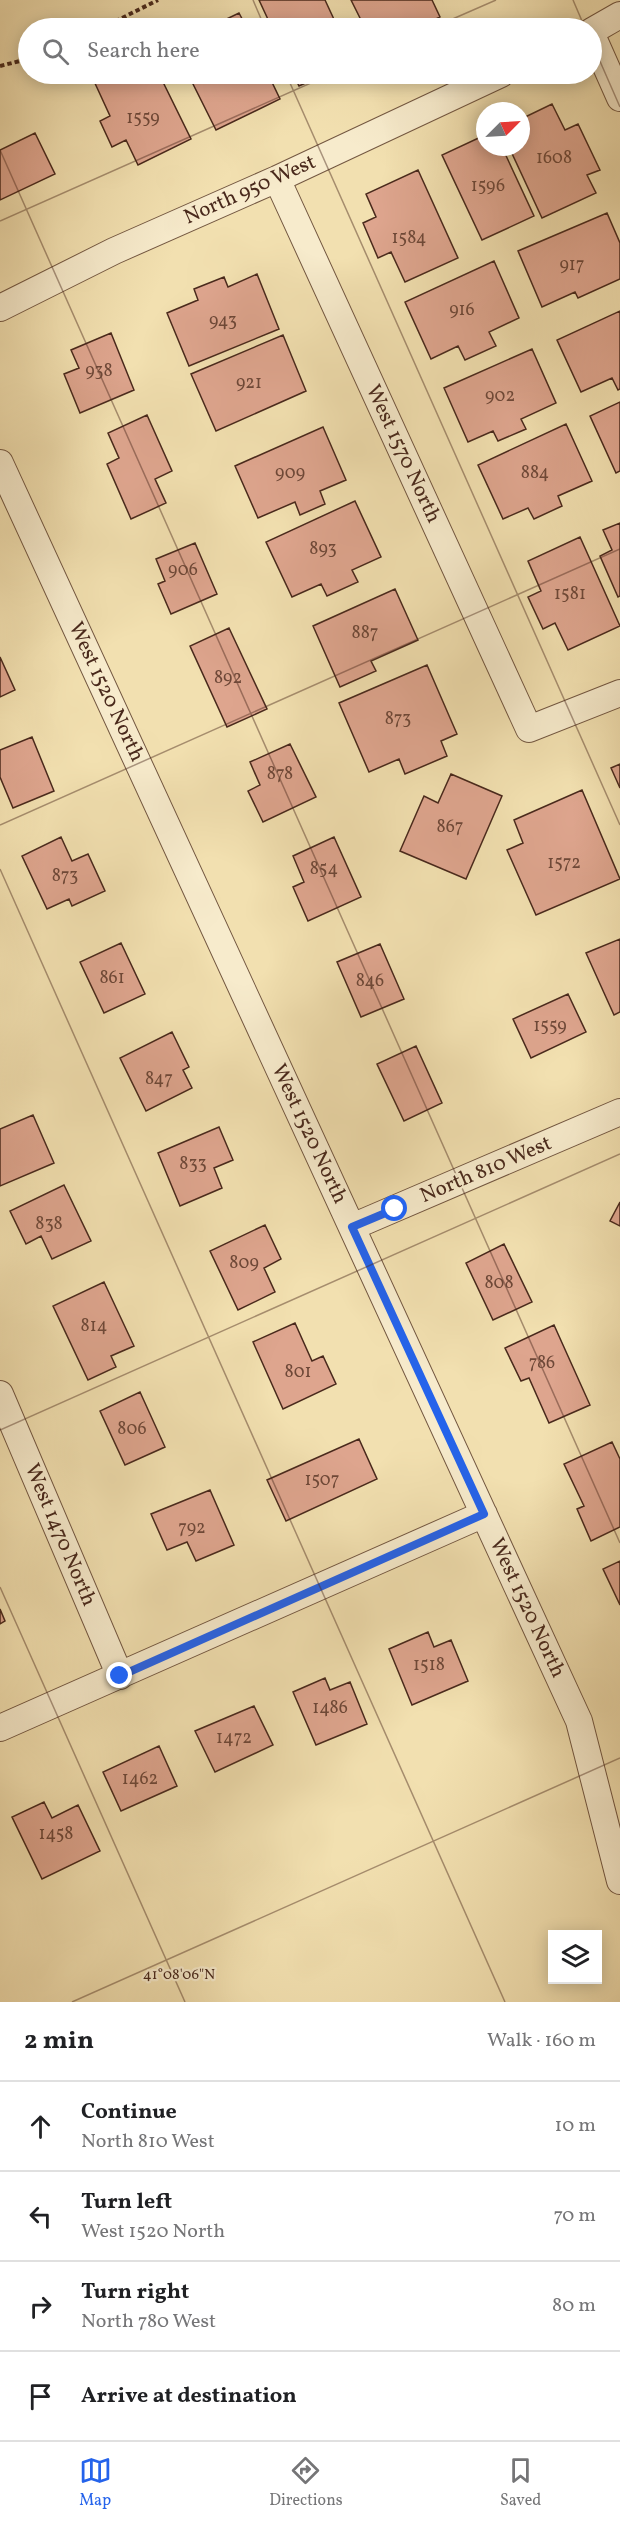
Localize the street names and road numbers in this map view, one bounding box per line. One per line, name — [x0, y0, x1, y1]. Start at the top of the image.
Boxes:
street label: North 950 West — [179, 148, 321, 232]
street label: West 1570 North — [358, 380, 448, 528]
street label: West 1520 North — [61, 617, 151, 767]
street label: West 1520 North — [264, 1059, 354, 1209]
street label: North 810 West — [416, 1129, 556, 1211]
street label: West 1470 North — [17, 1459, 103, 1611]
street label: West 1520 North — [482, 1533, 572, 1683]

